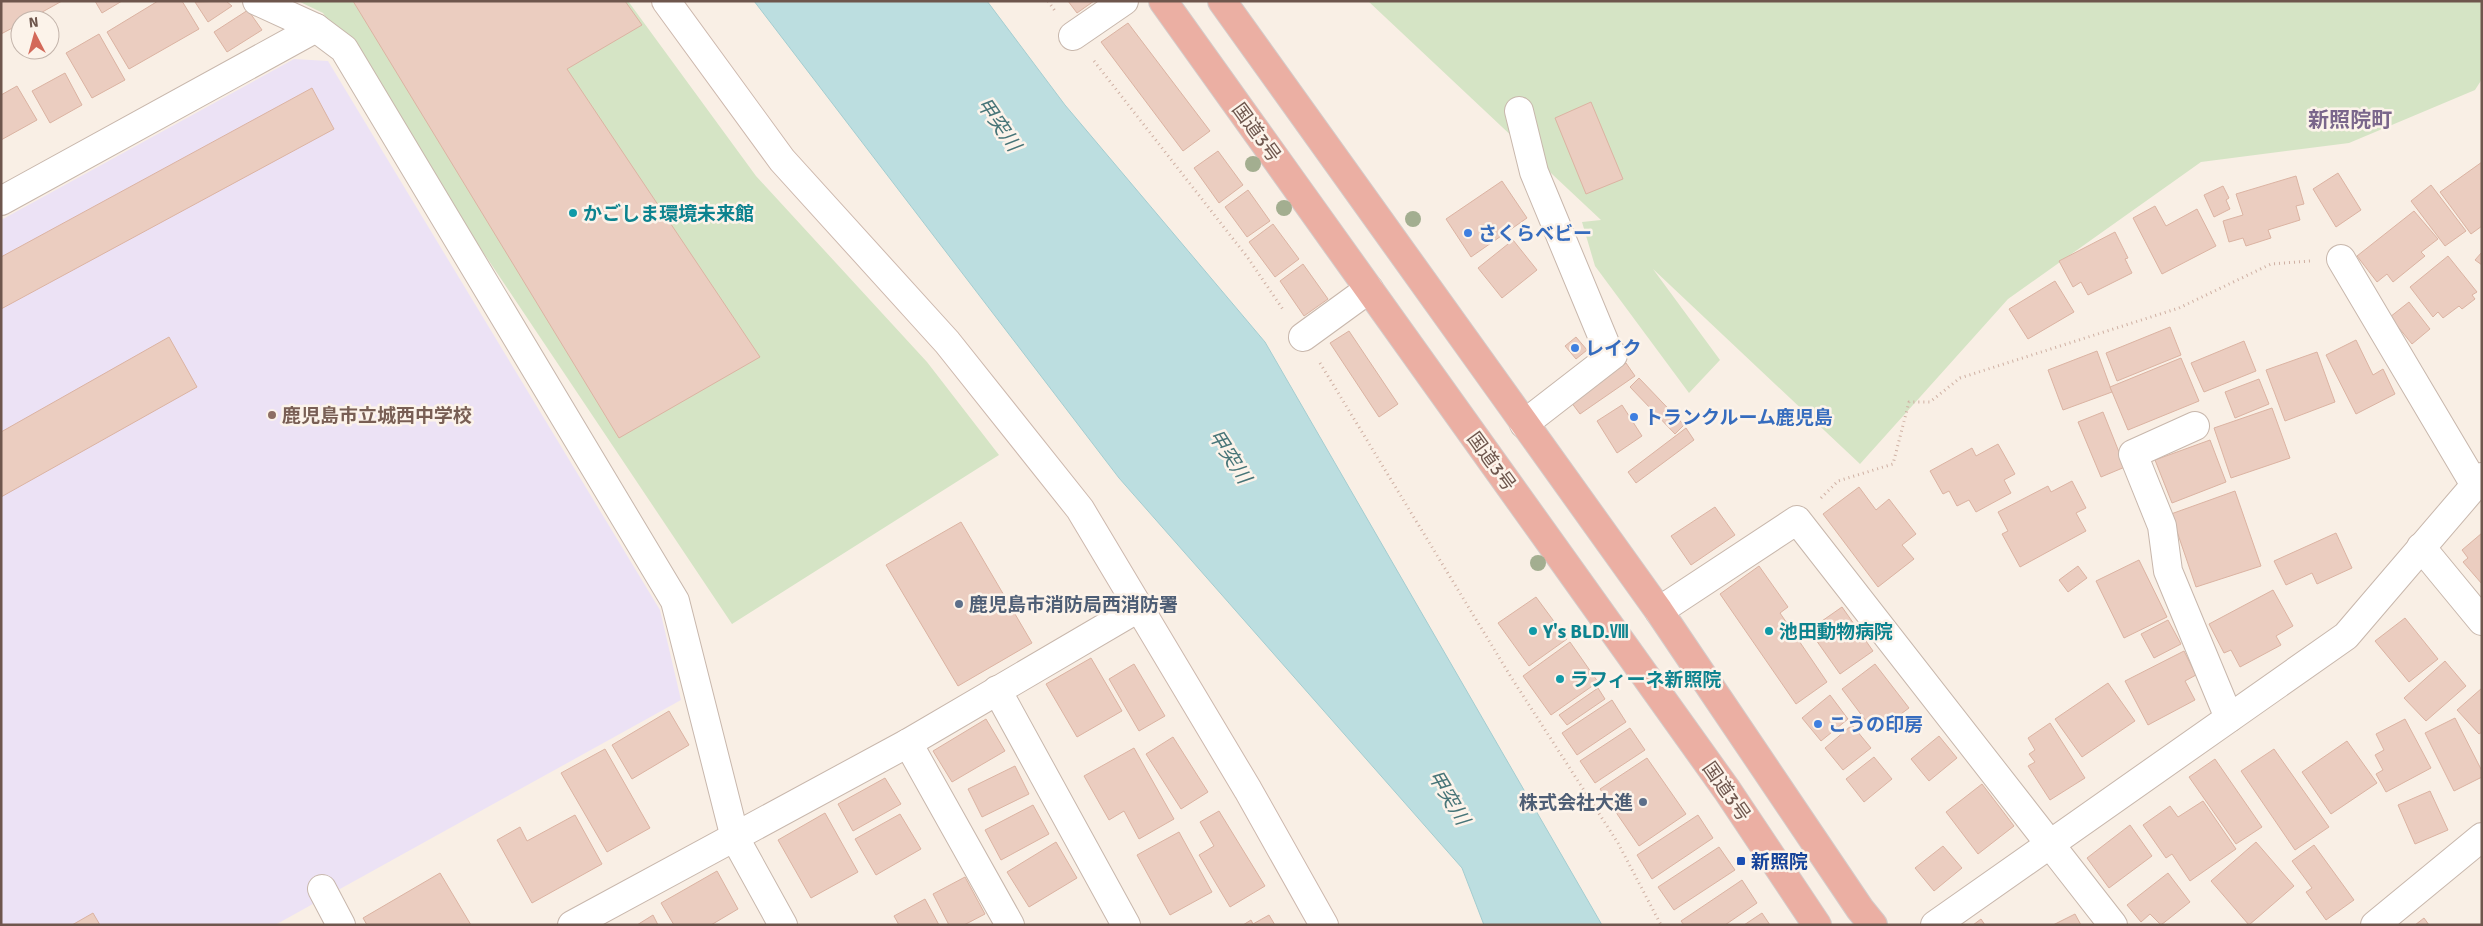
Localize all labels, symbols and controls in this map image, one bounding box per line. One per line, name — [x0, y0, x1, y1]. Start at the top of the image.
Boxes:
north arrow — [10, 10, 60, 60]
text: N — [28, 14, 39, 32]
water label: 甲突川 — [971, 93, 1027, 158]
street label: 国道3号 — [1227, 98, 1286, 167]
district label: 新照院町 — [2308, 107, 2392, 133]
place label: かごしま環境未来館 — [583, 202, 754, 226]
marker: かごしま環境未来館 — [567, 207, 579, 219]
place label: さくらベビー — [1478, 222, 1592, 246]
marker: さくらベビー — [1462, 227, 1474, 239]
place label: レイク — [1585, 337, 1642, 361]
marker: レイク — [1569, 342, 1581, 354]
place label: 鹿児島市立城西中学校 — [282, 404, 472, 428]
place label: トランクルーム鹿児島 — [1644, 406, 1833, 430]
marker: 鹿児島市立城西中学校 — [266, 409, 278, 421]
marker: トランクルーム鹿児島 — [1628, 411, 1640, 423]
water label: 甲突川 — [1203, 424, 1257, 490]
street label: 国道3号 — [1462, 427, 1521, 496]
place label: 鹿児島市消防局西消防署 — [969, 593, 1178, 617]
marker: 鹿児島市消防局西消防署 — [953, 598, 965, 610]
place label: Y's BLD.Ⅷ — [1542, 620, 1629, 644]
place label: 池田動物病院 — [1779, 620, 1893, 644]
marker: Y's BLD.Ⅷ — [1527, 625, 1539, 637]
marker: 池田動物病院 — [1763, 625, 1775, 637]
place label: ラフィーネ新照院 — [1570, 668, 1722, 692]
marker: ラフィーネ新照院 — [1554, 673, 1566, 685]
place label: こうの印房 — [1828, 713, 1923, 737]
marker: こうの印房 — [1812, 718, 1824, 730]
street label: 国道3号 — [1697, 757, 1755, 826]
water label: 甲突川 — [1422, 765, 1476, 831]
place label: 株式会社大進 — [1519, 791, 1633, 815]
marker: 株式会社大進 — [1637, 796, 1649, 808]
place label: 新照院 — [1751, 850, 1808, 874]
marker: 新照院 — [1735, 855, 1747, 867]

